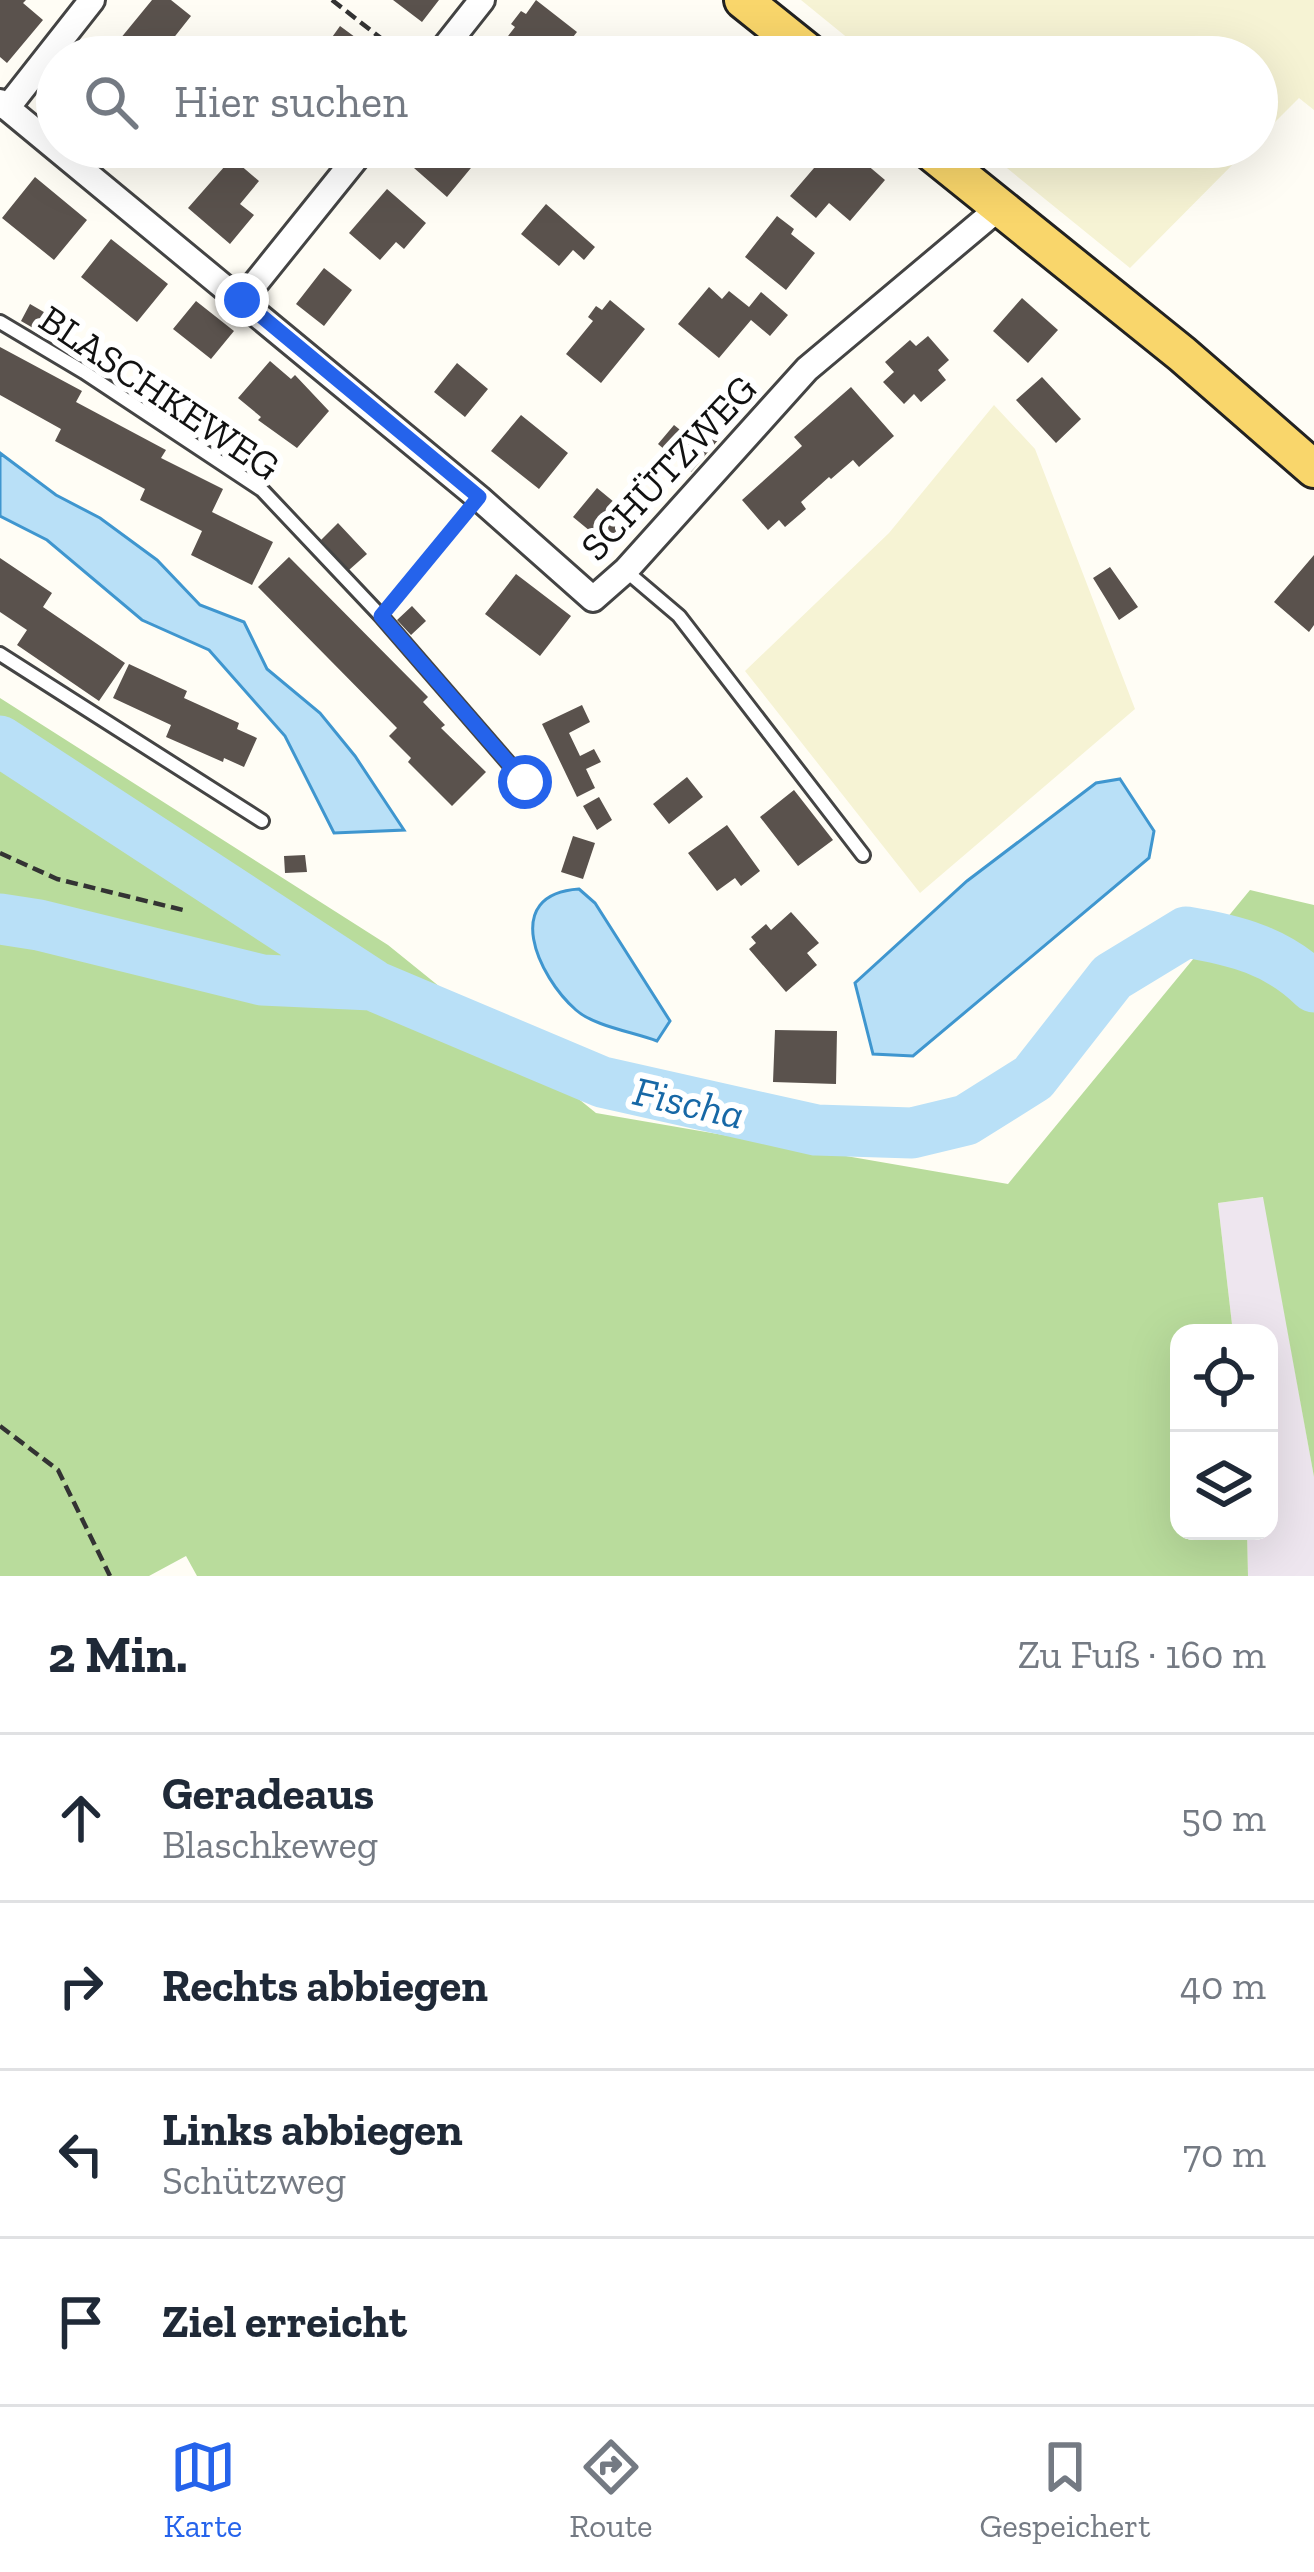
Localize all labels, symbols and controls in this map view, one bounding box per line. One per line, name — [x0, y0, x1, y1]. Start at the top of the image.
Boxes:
search box — [36, 36, 1278, 168]
icon: search — [78, 69, 144, 135]
text: Hier suchen — [174, 75, 408, 129]
route end — [215, 273, 269, 327]
street label: BLASCHKEWEG — [31, 295, 289, 490]
street label: SCHÜTZWEG — [571, 365, 766, 570]
route start — [498, 755, 552, 809]
water label: Fischa — [629, 1065, 749, 1140]
map controls — [1170, 1324, 1278, 1540]
button: locate — [1170, 1324, 1278, 1432]
button: layers — [1170, 1432, 1278, 1540]
text: 2 Min. — [48, 1624, 188, 1685]
text: Zu Fuß · 160 m — [1018, 1631, 1266, 1678]
text: Geradeaus — [162, 1767, 374, 1821]
icon: ahead — [48, 1785, 114, 1851]
text: 50 m — [1181, 1794, 1266, 1841]
text: Blaschkeweg — [162, 1821, 378, 1868]
icon: right — [48, 1953, 114, 2019]
text: Rechts abbiegen — [162, 1959, 488, 2013]
text: 40 m — [1180, 1962, 1266, 2009]
text: Links abbiegen — [162, 2103, 463, 2157]
icon: left — [48, 2121, 114, 2187]
text: 70 m — [1183, 2130, 1266, 2177]
text: Schützweg — [162, 2157, 346, 2204]
icon: arrive — [48, 2289, 114, 2355]
text: Ziel erreicht — [162, 2295, 407, 2349]
tab: Karte — [164, 2434, 242, 2545]
tab: Route — [569, 2434, 652, 2545]
tab: Gespeichert — [979, 2434, 1150, 2545]

